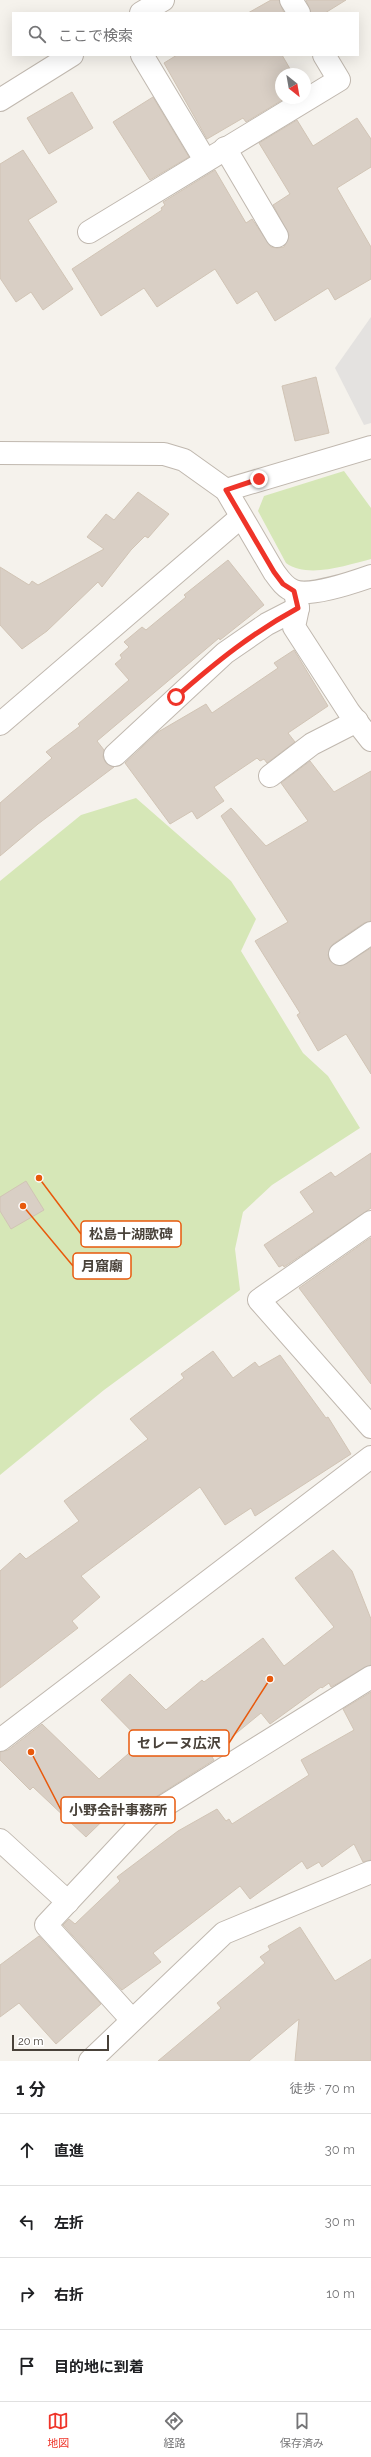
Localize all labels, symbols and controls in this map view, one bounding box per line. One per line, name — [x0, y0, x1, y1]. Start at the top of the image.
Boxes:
search box — [12, 12, 359, 56]
icon: search — [26, 23, 48, 45]
text: ここで検索 — [58, 27, 133, 45]
north arrow — [275, 68, 311, 104]
route end — [250, 470, 268, 488]
route start — [167, 688, 185, 706]
callout: 松島十湖歌碑 — [81, 1221, 181, 1247]
text: 松島十湖歌碑 — [89, 1226, 173, 1242]
callout: 月窟廟 — [73, 1253, 131, 1279]
text: 月窟廟 — [81, 1258, 123, 1274]
callout: セレーヌ広沢 — [129, 1730, 229, 1756]
text: セレーヌ広沢 — [137, 1735, 221, 1751]
callout: 小野会計事務所 — [61, 1797, 175, 1823]
text: 小野会計事務所 — [69, 1802, 167, 1818]
scale bar — [12, 2033, 109, 2052]
text: 20 m — [18, 2035, 43, 2048]
text: 1 分 — [16, 2079, 45, 2099]
text: 徒歩 · 70 m — [290, 2081, 355, 2096]
icon: ahead — [16, 2139, 38, 2161]
text: 直進 — [54, 2142, 84, 2160]
text: 30 m — [325, 2142, 355, 2157]
icon: left — [16, 2211, 38, 2233]
text: 左折 — [54, 2214, 84, 2232]
text: 30 m — [325, 2214, 355, 2229]
icon: right — [16, 2283, 38, 2305]
text: 右折 — [54, 2286, 84, 2304]
text: 10 m — [326, 2286, 355, 2301]
icon: arrive — [16, 2355, 38, 2377]
text: 目的地に到着 — [54, 2358, 144, 2376]
tab: 地図 — [47, 2410, 69, 2450]
tab: 経路 — [163, 2410, 185, 2450]
tab: 保存済み — [280, 2410, 324, 2450]

